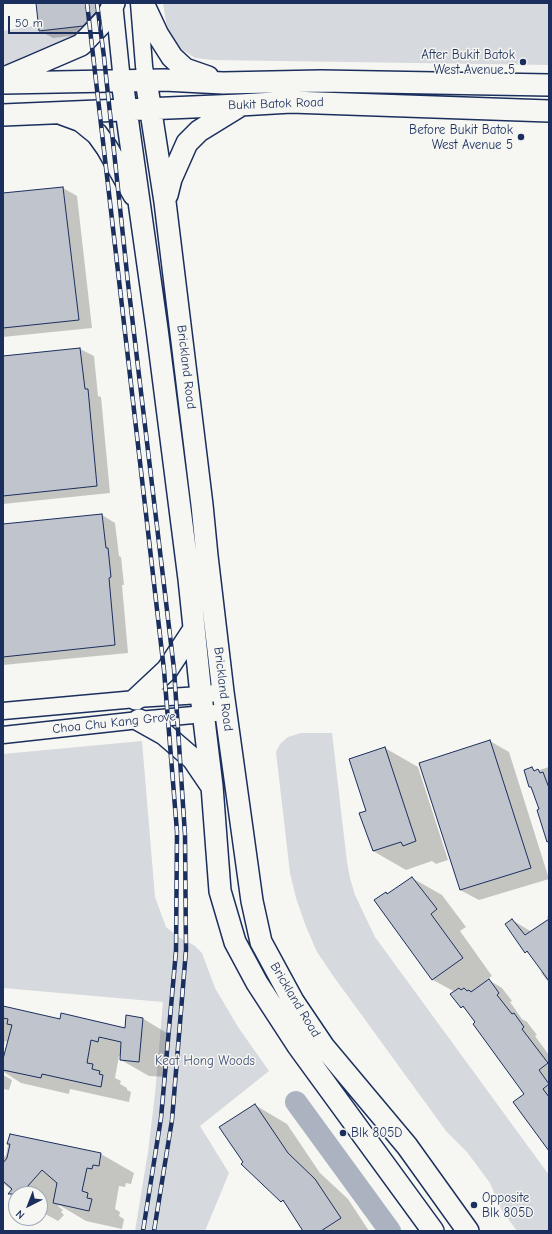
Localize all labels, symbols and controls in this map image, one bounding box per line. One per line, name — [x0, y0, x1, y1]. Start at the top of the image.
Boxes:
scale bar — [10, 8, 103, 34]
text: 50 m — [15, 16, 43, 30]
place label: After Bukit Batok West Avenue 5 — [421, 47, 515, 78]
marker: After Bukit Batok West Avenue 5 — [518, 57, 528, 67]
street label: Bukit Batok Road — [228, 95, 324, 113]
place label: Before Bukit Batok West Avenue 5 — [409, 122, 513, 153]
marker: Before Bukit Batok West Avenue 5 — [516, 132, 526, 142]
street label: Brickland Road — [173, 324, 199, 410]
street label: Brickland Road — [210, 646, 236, 732]
street label: Choa Chu Kang Grove — [52, 709, 176, 737]
street label: Brickland Road — [266, 960, 324, 1040]
park label: Keat Hong Woods — [155, 1053, 255, 1069]
place label: Blk 805D — [351, 1125, 402, 1141]
marker: Blk 805D — [338, 1128, 348, 1138]
north arrow — [8, 1186, 48, 1226]
place label: Opposite Blk 805D — [482, 1190, 533, 1221]
marker: Opposite Blk 805D — [469, 1200, 479, 1210]
text: N — [13, 1207, 27, 1222]

